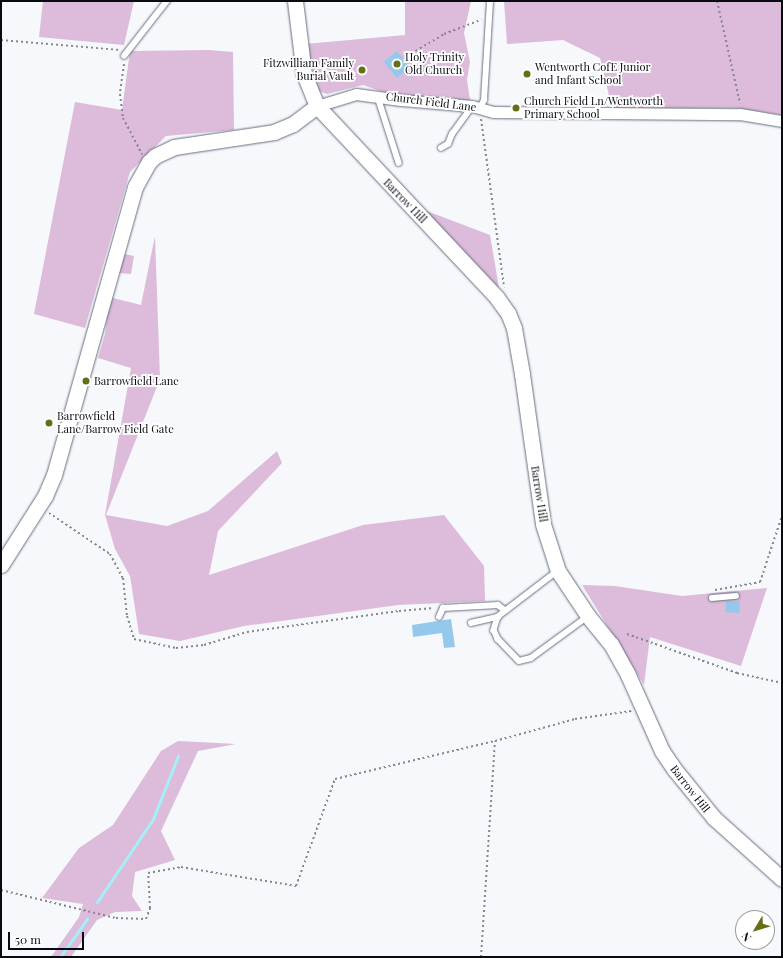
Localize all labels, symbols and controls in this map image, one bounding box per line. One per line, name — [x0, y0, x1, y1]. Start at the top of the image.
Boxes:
place label: Holy Trinity Old Church — [405, 51, 465, 77]
place label: Fitzwilliam Family Burial Vault — [263, 57, 354, 83]
marker: Holy Trinity Old Church — [392, 59, 402, 69]
place label: Wentworth CofE Junior and Infant School — [535, 61, 650, 87]
marker: Fitzwilliam Family Burial Vault — [357, 65, 367, 75]
marker: Wentworth CofE Junior and Infant School — [522, 69, 532, 79]
street label: Church Field Lane — [385, 90, 477, 114]
place label: Church Field Ln/Wentworth Primary School — [524, 95, 663, 121]
marker: Church Field Ln/Wentworth Primary School — [511, 103, 521, 113]
street label: Barrow Hill — [380, 176, 430, 226]
place label: Barrowfield Lane — [94, 374, 179, 388]
marker: Barrowfield Lane — [81, 376, 91, 386]
place label: Barrowfield Lane/Barrow Field Gate — [57, 410, 174, 436]
marker: Barrowfield Lane/Barrow Field Gate — [44, 418, 54, 428]
street label: Barrow Hill — [528, 465, 550, 523]
street label: Barrow Hill — [667, 763, 713, 815]
north arrow — [735, 910, 775, 950]
scale bar — [10, 924, 86, 950]
text: N — [738, 929, 754, 945]
text: 50 m — [15, 931, 41, 947]

